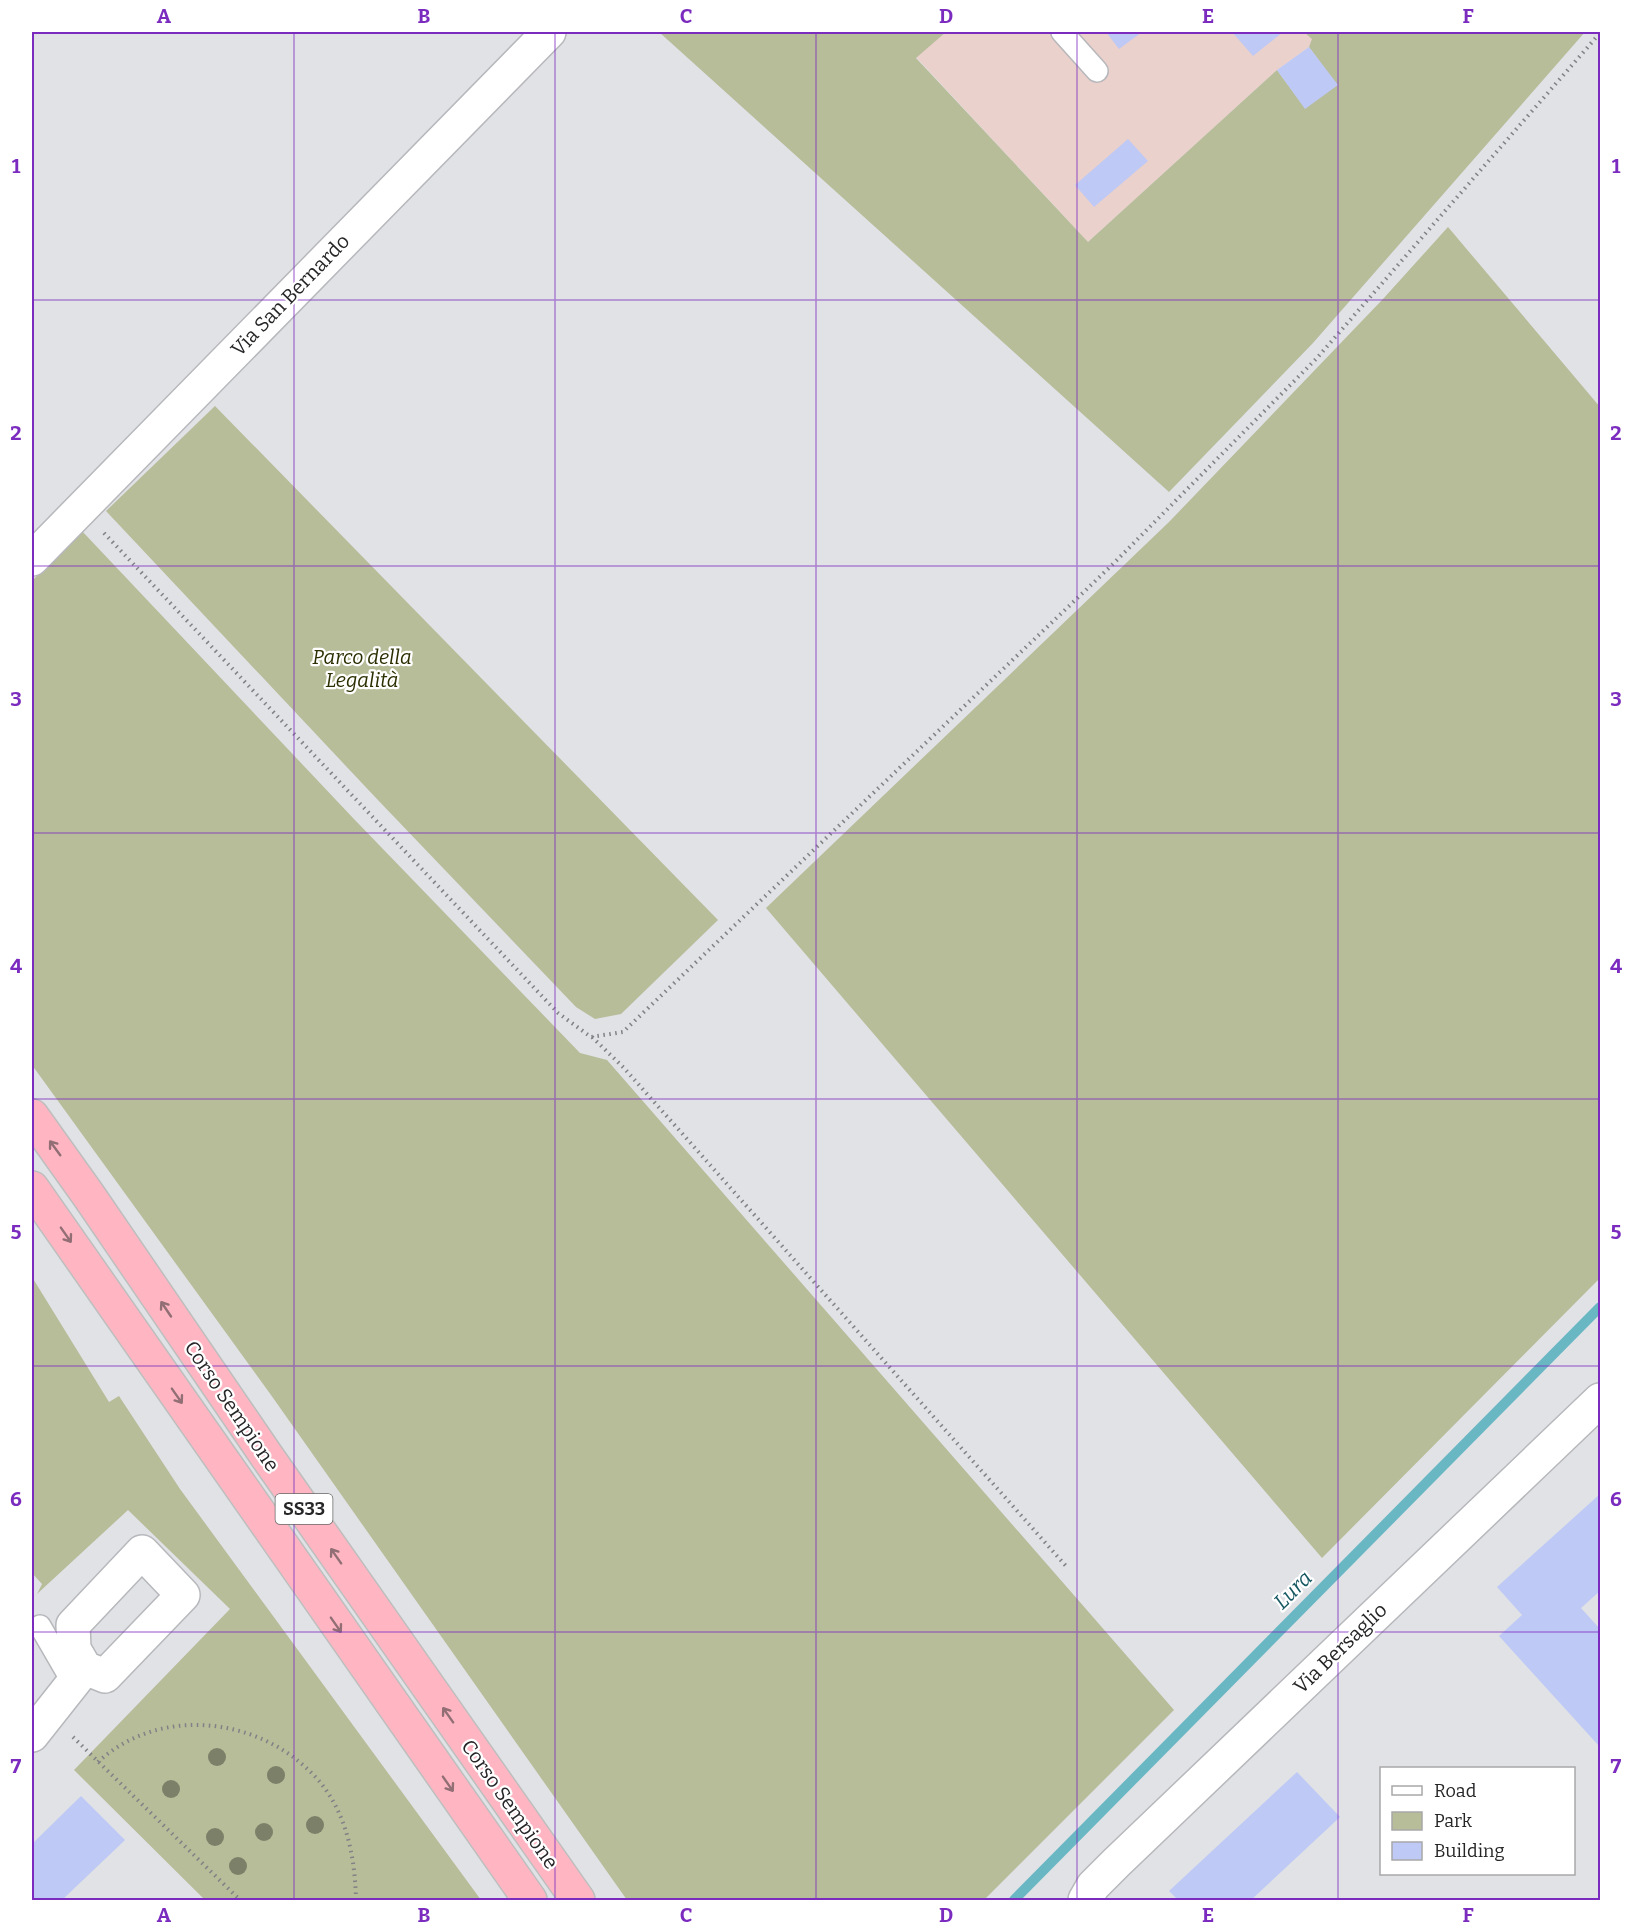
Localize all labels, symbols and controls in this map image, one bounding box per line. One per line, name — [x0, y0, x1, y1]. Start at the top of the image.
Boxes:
text: A — [157, 4, 172, 28]
text: B — [418, 4, 431, 28]
text: C — [680, 4, 692, 28]
text: D — [939, 4, 953, 28]
text: E — [1202, 4, 1214, 28]
text: F — [1462, 4, 1474, 28]
text: 1 — [12, 154, 21, 178]
text: 1 — [1612, 154, 1621, 178]
street label: Via San Bernardo — [226, 229, 354, 361]
text: 2 — [10, 421, 22, 445]
text: 2 — [1610, 421, 1622, 445]
park label: Parco della Legalità — [312, 645, 412, 692]
text: 3 — [10, 687, 22, 711]
text: 3 — [1610, 687, 1622, 711]
text: 4 — [10, 954, 22, 978]
text: 4 — [1610, 954, 1622, 978]
one-way arrow — [48, 1141, 61, 1157]
text: 5 — [11, 1220, 22, 1244]
text: 5 — [1611, 1220, 1622, 1244]
one-way arrow — [60, 1227, 72, 1243]
one-way arrow — [160, 1301, 172, 1317]
street label: Corso Sempione — [179, 1336, 285, 1476]
one-way arrow — [171, 1387, 183, 1403]
text: 6 — [10, 1487, 22, 1511]
text: 6 — [1610, 1487, 1622, 1511]
road number: SS33 — [276, 1494, 332, 1524]
one-way arrow — [330, 1548, 342, 1564]
water label: Lura — [1268, 1565, 1318, 1615]
street label: Via Bersaglio — [1288, 1598, 1392, 1698]
one-way arrow — [330, 1616, 342, 1632]
one-way arrow — [442, 1708, 454, 1724]
street label: Corso Sempione — [457, 1735, 563, 1873]
text: 7 — [11, 1754, 22, 1778]
text: 7 — [1611, 1754, 1622, 1778]
legend — [1380, 1767, 1575, 1875]
one-way arrow — [442, 1776, 454, 1792]
text: Road — [1434, 1780, 1477, 1802]
text: Park — [1434, 1810, 1473, 1832]
text: Building — [1434, 1840, 1505, 1862]
text: A — [157, 1903, 172, 1927]
text: B — [418, 1903, 431, 1927]
text: C — [680, 1903, 692, 1927]
text: D — [939, 1903, 953, 1927]
text: E — [1202, 1903, 1214, 1927]
text: F — [1462, 1903, 1474, 1927]

